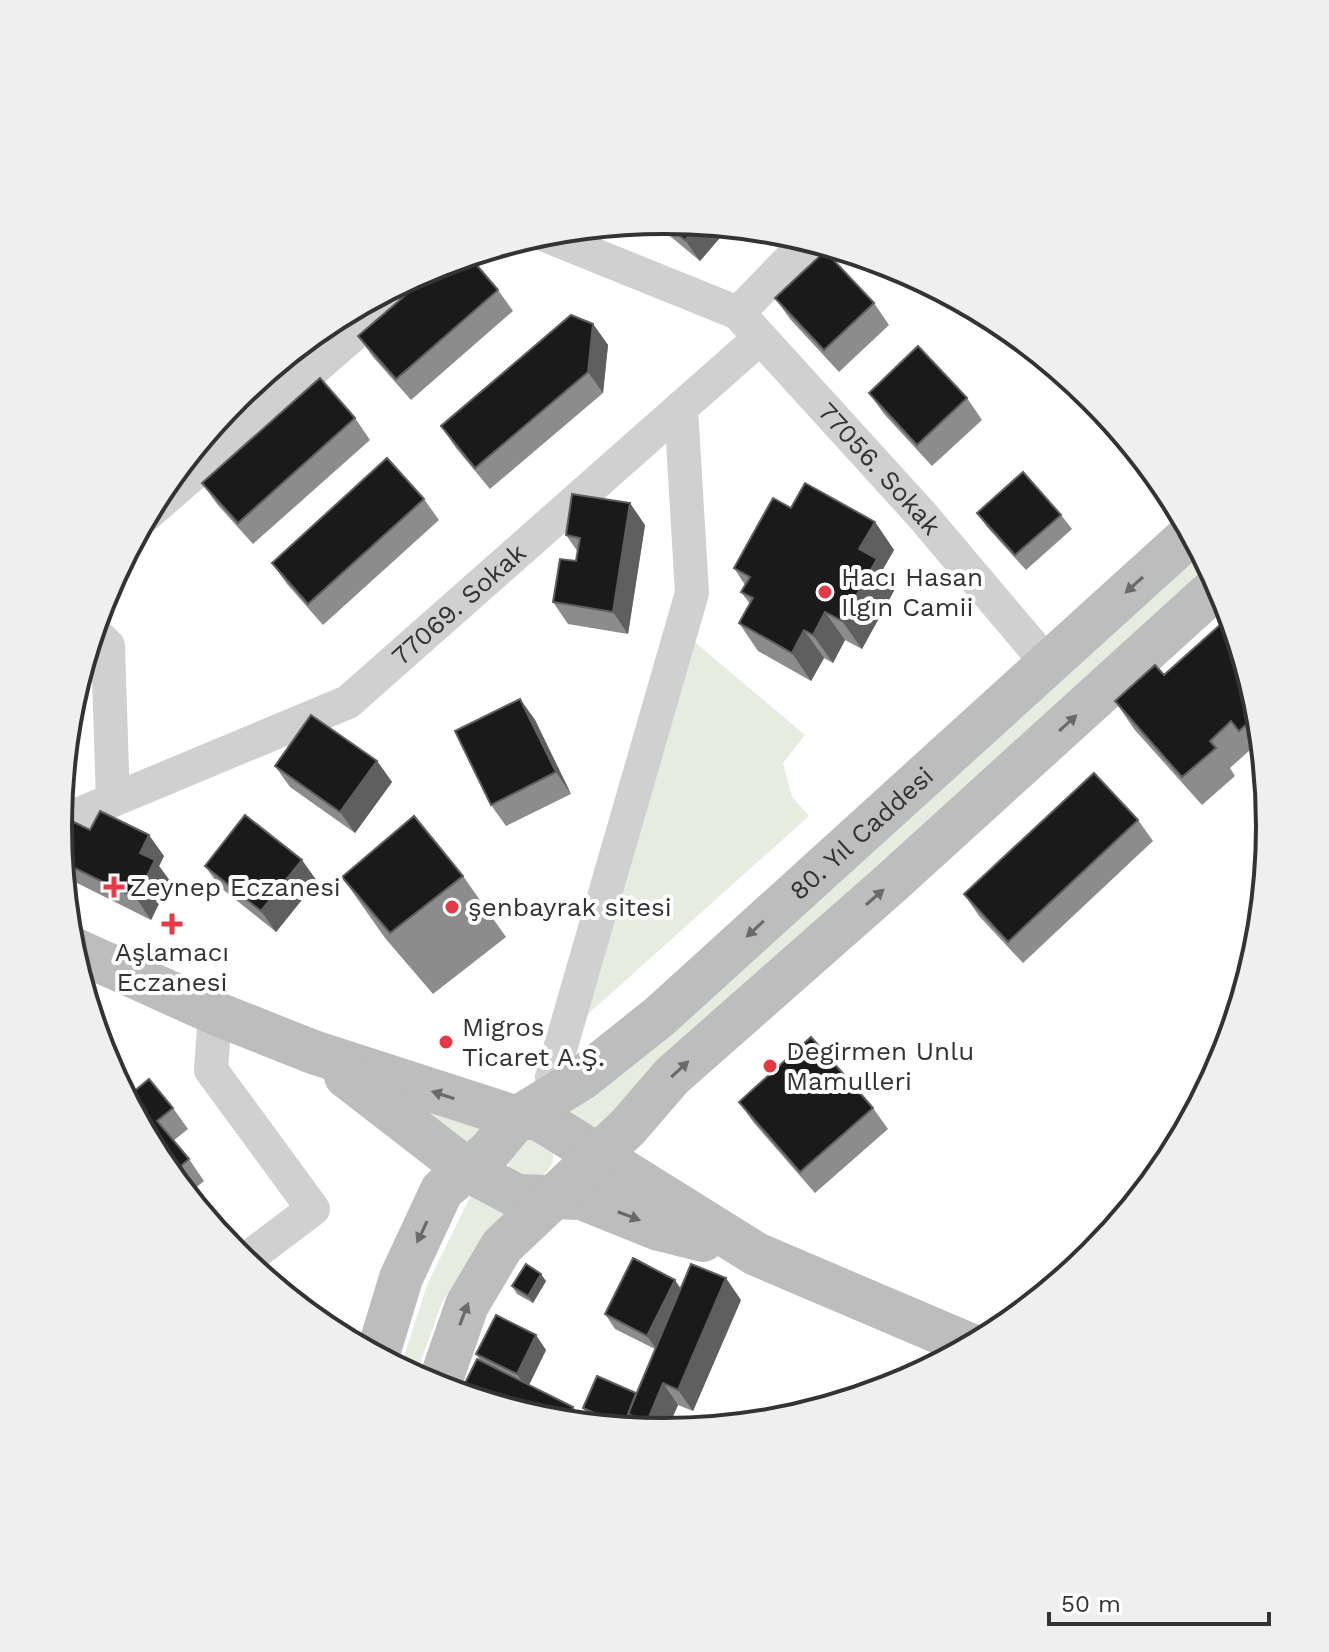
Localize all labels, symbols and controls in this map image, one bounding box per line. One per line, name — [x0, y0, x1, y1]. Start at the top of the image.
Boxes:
street label: 77056. Sokak — [812, 396, 947, 541]
street label: 77069. Sokak — [386, 537, 532, 671]
place label: Hacı Hasan Ilgın Camii — [841, 562, 983, 622]
one-way arrow — [1125, 575, 1144, 593]
marker: Hacı Hasan Ilgın Camii — [816, 583, 834, 601]
one-way arrow — [1058, 714, 1078, 732]
street label: 80. Yıl Caddesi — [783, 761, 939, 906]
place label: Zeynep Eczanesi — [130, 872, 341, 902]
marker: Zeynep Eczanesi — [105, 878, 123, 896]
one-way arrow — [864, 889, 884, 906]
place label: şenbayrak sitesi — [468, 892, 672, 922]
marker: şenbayrak sitesi — [443, 898, 461, 916]
marker: Aşlamacı Eczanesi — [163, 915, 181, 933]
one-way arrow — [746, 919, 765, 937]
place label: Aşlamacı Eczanesi — [115, 937, 229, 997]
place label: Migros Ticaret A.Ş. — [462, 1012, 605, 1072]
marker: Migros Ticaret A.Ş. — [437, 1033, 455, 1051]
place label: Degirmen Unlu Mamulleri — [786, 1036, 974, 1096]
marker: Degirmen Unlu Mamulleri — [761, 1057, 779, 1075]
one-way arrow — [670, 1061, 689, 1079]
one-way arrow — [430, 1088, 454, 1101]
one-way arrow — [617, 1210, 641, 1223]
one-way arrow — [415, 1220, 429, 1243]
one-way arrow — [458, 1302, 471, 1326]
scale bar — [1049, 1576, 1269, 1626]
text: 50 m — [1061, 1590, 1121, 1618]

